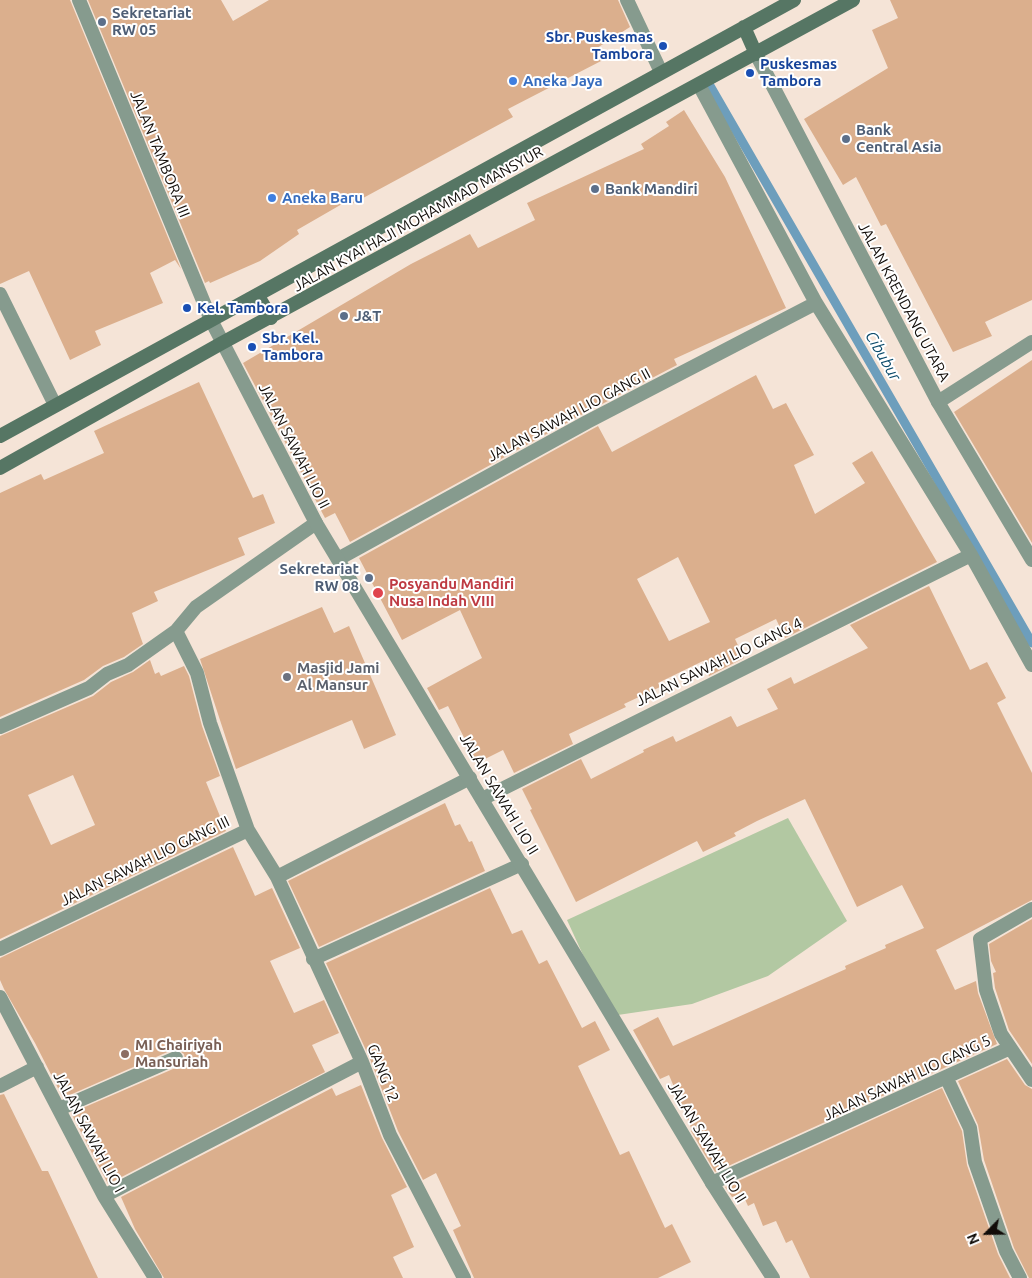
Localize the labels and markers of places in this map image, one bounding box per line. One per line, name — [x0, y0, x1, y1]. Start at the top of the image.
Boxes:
place label: Sekretariat RW 05 — [112, 4, 192, 39]
marker: Sekretariat RW 05 — [96, 16, 108, 28]
place label: Sbr. Puskesmas Tambora — [546, 28, 653, 63]
marker: Sbr. Puskesmas Tambora — [657, 40, 669, 52]
place label: Puskesmas Tambora — [760, 55, 837, 90]
marker: Puskesmas Tambora — [744, 67, 756, 79]
place label: Aneka Jaya — [523, 72, 603, 90]
marker: Aneka Jaya — [507, 75, 519, 87]
place label: Bank Central Asia — [856, 121, 942, 156]
marker: Bank Central Asia — [840, 133, 852, 145]
place label: Bank Mandiri — [605, 180, 698, 198]
marker: Bank Mandiri — [589, 183, 601, 195]
place label: Aneka Baru — [282, 189, 363, 207]
marker: Aneka Baru — [266, 192, 278, 204]
place label: Kel. Tambora — [197, 299, 288, 317]
marker: Kel. Tambora — [181, 302, 193, 314]
place label: J&T — [354, 307, 381, 325]
marker: J&T — [338, 310, 350, 322]
place label: Sbr. Kel. Tambora — [262, 329, 323, 364]
marker: Sbr. Kel. Tambora — [246, 341, 258, 353]
place label: Sekretariat RW 08 — [279, 560, 359, 595]
marker: Sekretariat RW 08 — [363, 572, 375, 584]
place label: Posyandu Mandiri Nusa Indah VIII — [389, 575, 514, 610]
marker: Posyandu Mandiri Nusa Indah VIII — [371, 586, 385, 600]
place label: Masjid Jami Al Mansur — [297, 659, 379, 694]
marker: Masjid Jami Al Mansur — [281, 671, 293, 683]
place label: MI Chairiyah Mansuriah — [135, 1036, 222, 1071]
marker: MI Chairiyah Mansuriah — [119, 1048, 131, 1060]

